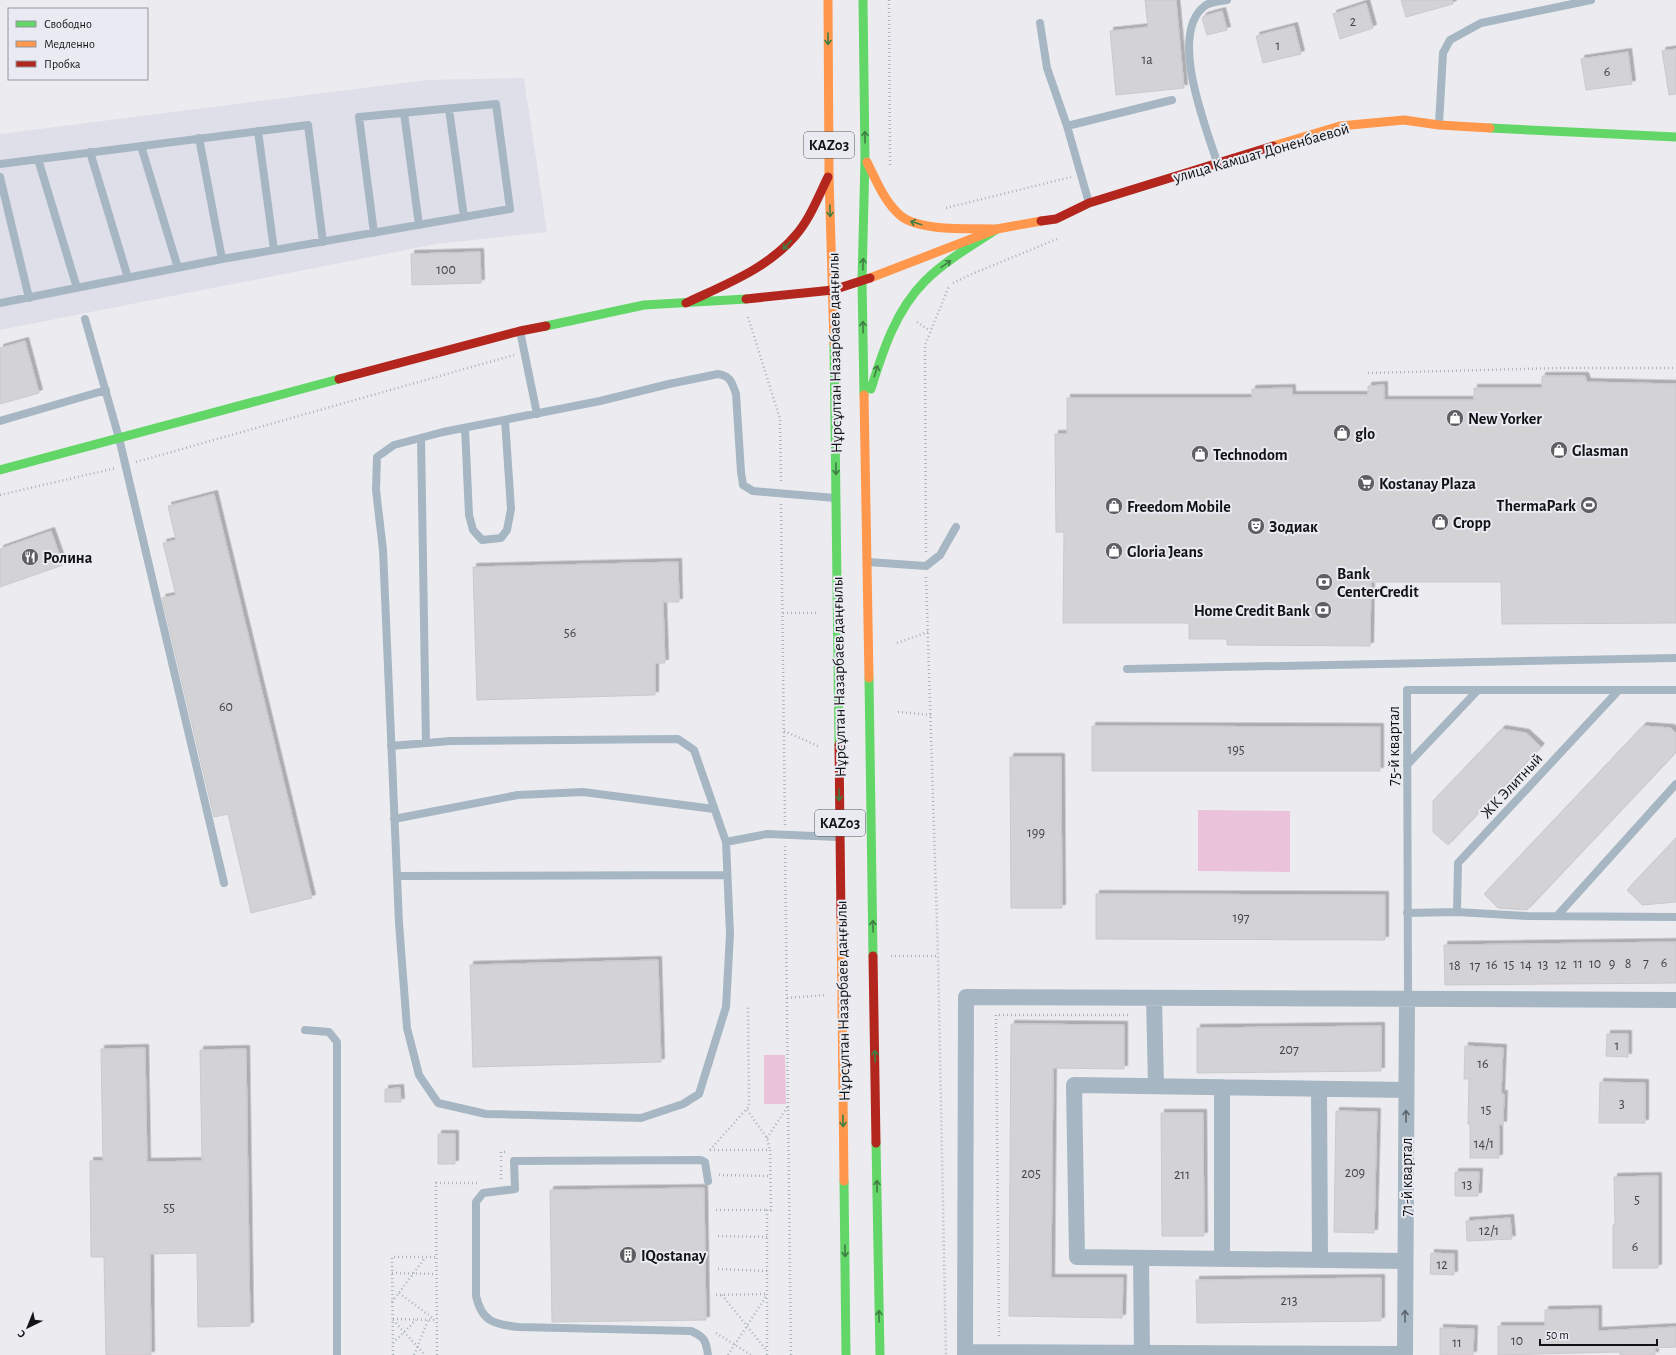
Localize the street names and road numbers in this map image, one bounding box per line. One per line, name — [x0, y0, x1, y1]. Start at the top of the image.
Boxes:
street label: улица Камшат Доненбаевой — [1171, 120, 1351, 187]
road number: KАZ03 — [804, 132, 854, 158]
street label: Нұрсұлтан Назарбаев даңғылы — [825, 252, 845, 454]
street label: Нұрсұлтан Назарбаев даңғылы — [829, 576, 849, 778]
street label: 75-й квартал — [1386, 706, 1402, 786]
street label: ЖК Элитный — [1478, 750, 1546, 821]
road number: KАZ03 — [815, 810, 865, 836]
street label: Нұрсұлтан Назарбаев даңғылы — [833, 900, 853, 1102]
street label: 71-й квартал — [1399, 1138, 1415, 1216]

